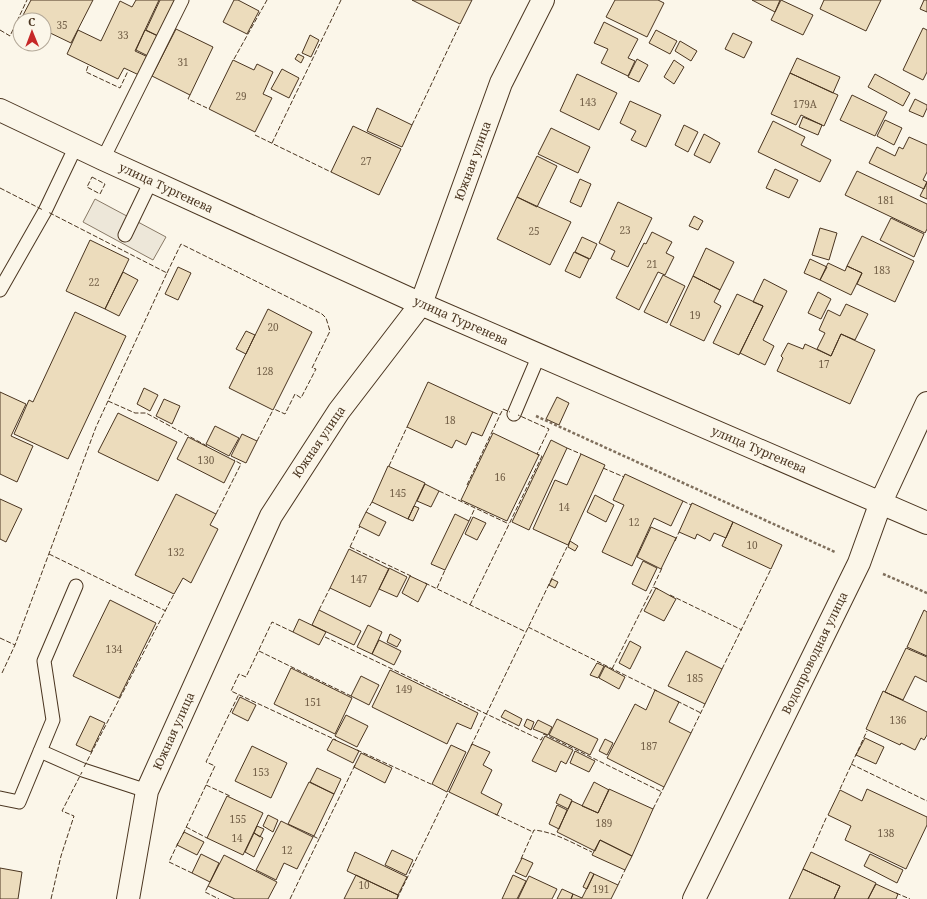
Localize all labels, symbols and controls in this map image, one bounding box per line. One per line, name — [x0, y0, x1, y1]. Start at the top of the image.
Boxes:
north arrow — [12, 12, 52, 52]
text: С — [28, 14, 36, 29]
house number: 35 — [56, 18, 68, 32]
house number: 33 — [117, 28, 129, 42]
house number: 31 — [177, 55, 189, 69]
house number: 29 — [235, 89, 247, 103]
house number: 143 — [580, 95, 597, 109]
house number: 179А — [793, 97, 818, 111]
street label: Южная улица — [450, 118, 495, 203]
house number: 27 — [360, 154, 372, 168]
street label: улица Тургенева — [116, 158, 216, 217]
house number: 181 — [878, 193, 894, 207]
house number: 23 — [619, 223, 631, 237]
house number: 25 — [528, 224, 540, 238]
house number: 21 — [646, 257, 658, 271]
house number: 183 — [874, 263, 891, 277]
house number: 22 — [88, 275, 100, 289]
street label: улица Тургенева — [411, 292, 511, 349]
house number: 19 — [689, 308, 701, 322]
house number: 20 — [267, 320, 279, 334]
house number: 17 — [818, 357, 830, 371]
house number: 128 — [257, 364, 274, 378]
street label: Южная улица — [288, 402, 349, 481]
house number: 18 — [444, 413, 456, 427]
street label: улица Тургенева — [709, 422, 810, 477]
house number: 130 — [198, 453, 215, 467]
house number: 16 — [494, 470, 506, 484]
house number: 145 — [390, 486, 406, 500]
house number: 14 — [558, 500, 570, 514]
house number: 12 — [628, 515, 640, 529]
house number: 10 — [746, 538, 758, 552]
house number: 132 — [168, 545, 184, 559]
house number: 147 — [351, 572, 368, 586]
street label: Водопроводная улица — [777, 588, 852, 717]
house number: 134 — [106, 642, 123, 656]
house number: 185 — [687, 671, 703, 685]
house number: 149 — [396, 682, 412, 696]
street label: Южная улица — [149, 689, 198, 773]
house number: 151 — [305, 695, 321, 709]
house number: 136 — [890, 713, 907, 727]
house number: 187 — [641, 739, 658, 753]
house number: 153 — [253, 765, 270, 779]
house number: 155 — [230, 812, 246, 826]
house number: 189 — [596, 816, 612, 830]
house number: 138 — [878, 826, 895, 840]
house number: 14 — [231, 831, 243, 845]
house number: 12 — [281, 843, 293, 857]
house number: 10 — [358, 878, 370, 892]
house number: 191 — [593, 882, 609, 896]

